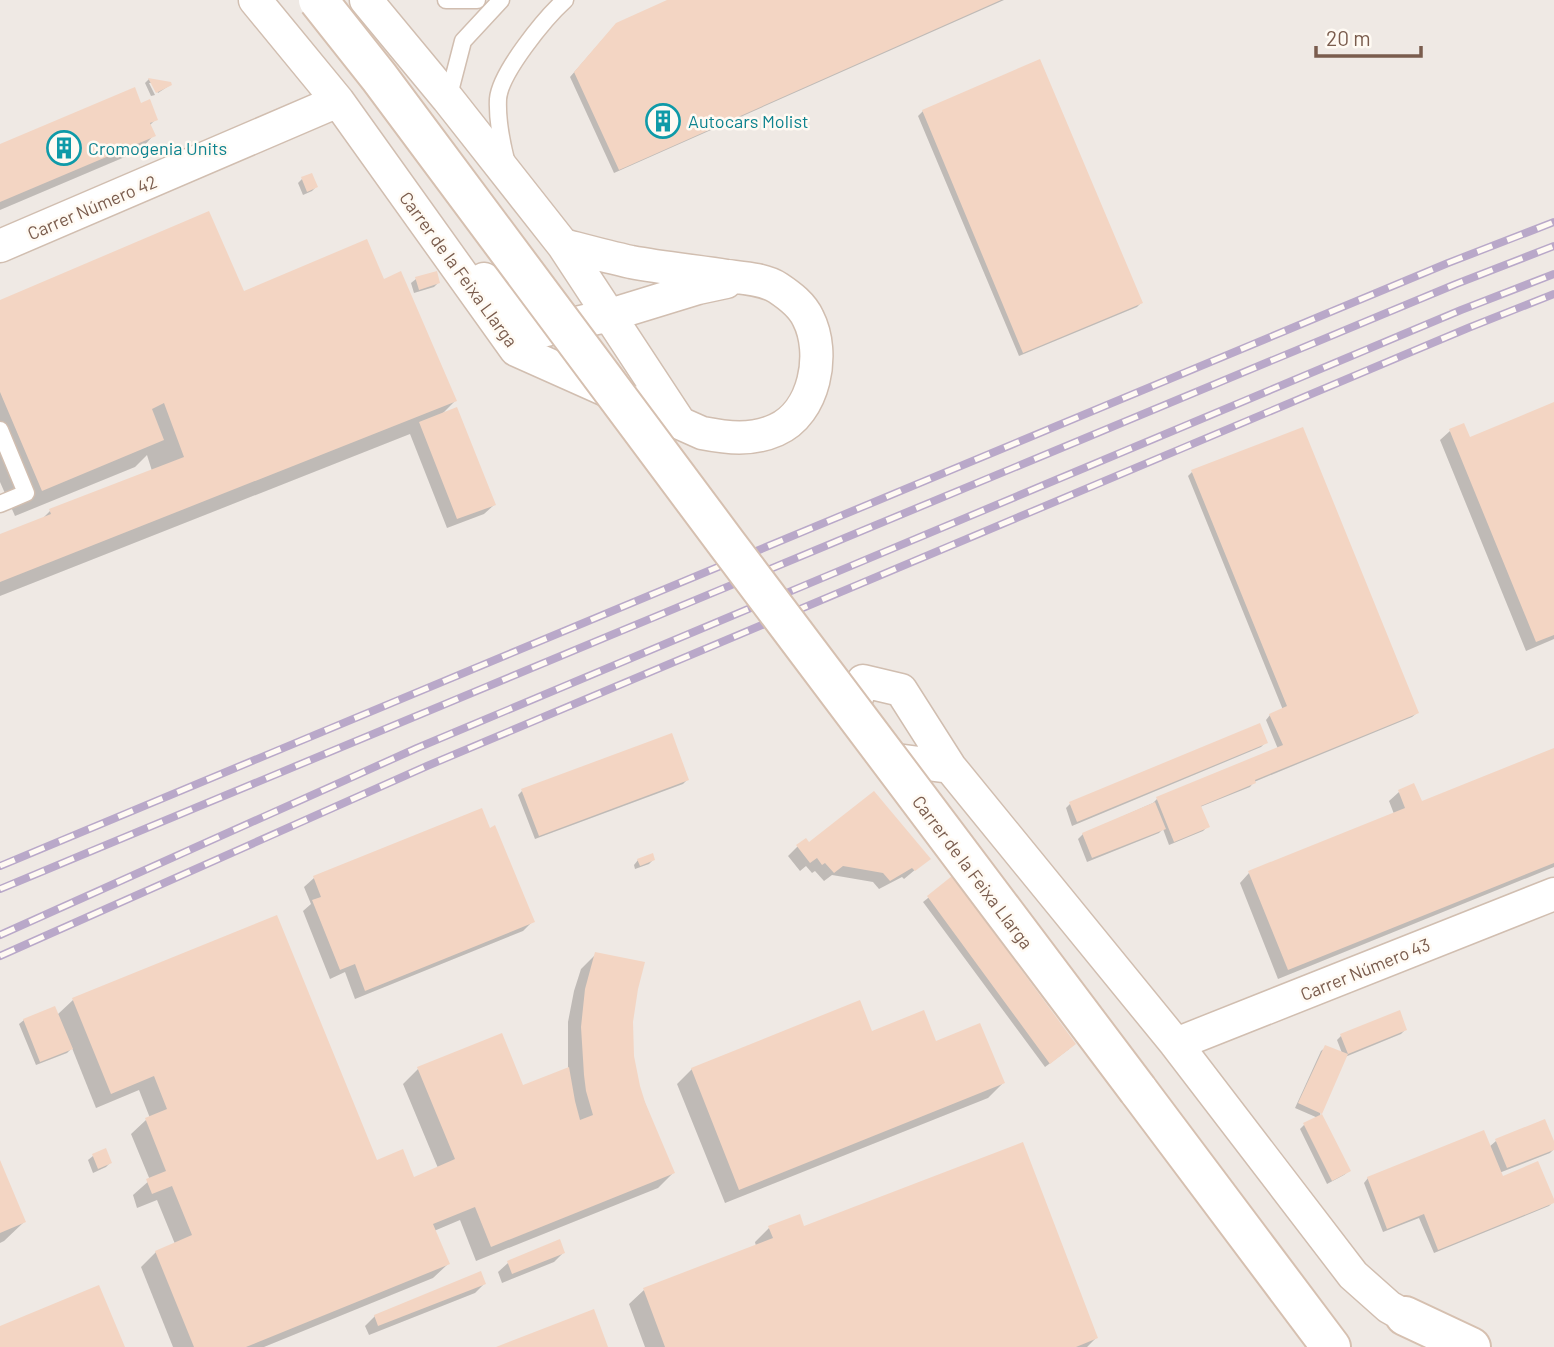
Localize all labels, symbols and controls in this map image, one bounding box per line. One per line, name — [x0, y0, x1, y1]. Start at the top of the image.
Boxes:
scale bar — [1316, 14, 1421, 58]
text: 20 m — [1326, 25, 1371, 50]
building icon: Autocars Molist — [644, 102, 682, 140]
place label: Autocars Molist — [688, 110, 809, 132]
building icon: Cromogenia Units — [45, 129, 83, 167]
place label: Cromogenia Units — [88, 137, 227, 159]
street label: Carrer Número 42 — [24, 170, 160, 244]
street label: Carrer de la Feixa Llarga — [395, 187, 523, 351]
street label: Carrer de la Feixa Llarga — [908, 791, 1038, 953]
street label: Carrer Número 43 — [1297, 933, 1433, 1005]

